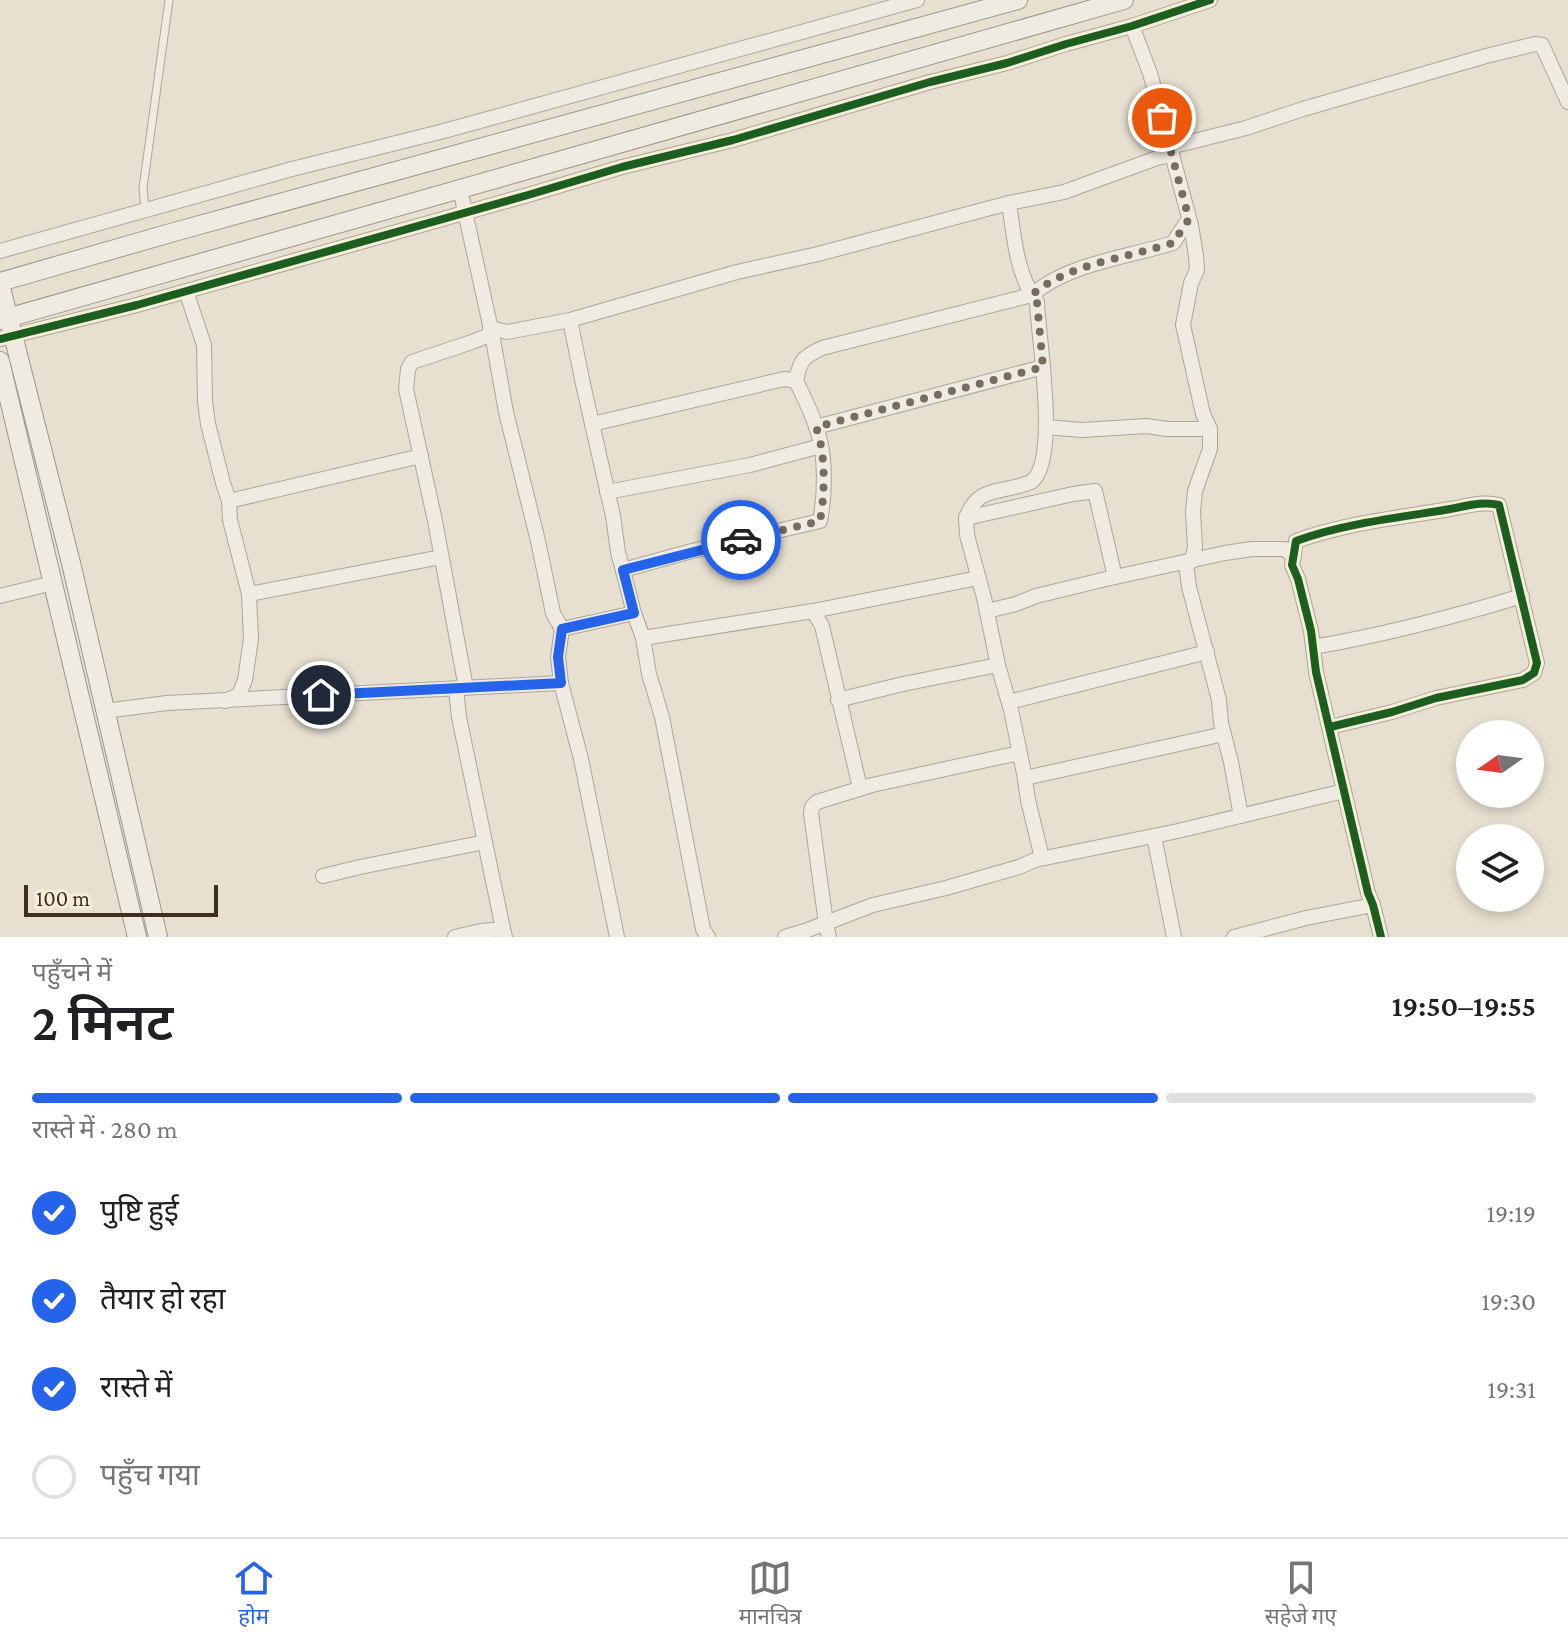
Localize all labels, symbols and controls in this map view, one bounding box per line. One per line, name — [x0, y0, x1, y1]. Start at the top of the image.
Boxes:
pin — [1128, 84, 1196, 152]
icon: bag — [1140, 96, 1184, 140]
courier — [701, 500, 781, 580]
icon: car — [719, 518, 763, 562]
pin — [287, 661, 355, 729]
icon: home — [299, 673, 343, 717]
north arrow — [1456, 720, 1544, 808]
map controls — [1456, 720, 1544, 912]
button: layers — [1456, 824, 1544, 912]
scale bar — [24, 881, 218, 917]
text: 100 m — [36, 886, 90, 911]
text: पहुँचने में — [32, 958, 112, 987]
text: 19:50–19:55 — [1392, 989, 1536, 1022]
text: 2 मिनट — [32, 993, 173, 1051]
text: रास्ते में · 280 m — [32, 1115, 178, 1144]
icon: check — [32, 1191, 76, 1235]
text: पुष्टि हुई — [100, 1194, 179, 1227]
text: 19:19 — [1486, 1199, 1536, 1228]
icon: check — [32, 1279, 76, 1323]
text: तैयार हो रहा — [100, 1282, 225, 1315]
text: 19:30 — [1481, 1287, 1536, 1316]
icon: check — [32, 1367, 76, 1411]
text: रास्ते में — [100, 1370, 172, 1403]
text: 19:31 — [1487, 1375, 1536, 1404]
text: पहुँच गया — [100, 1458, 200, 1491]
tab: होम — [232, 1556, 276, 1633]
tab: मानचित्र — [739, 1556, 802, 1633]
tab: सहेजे गए — [1265, 1556, 1336, 1633]

